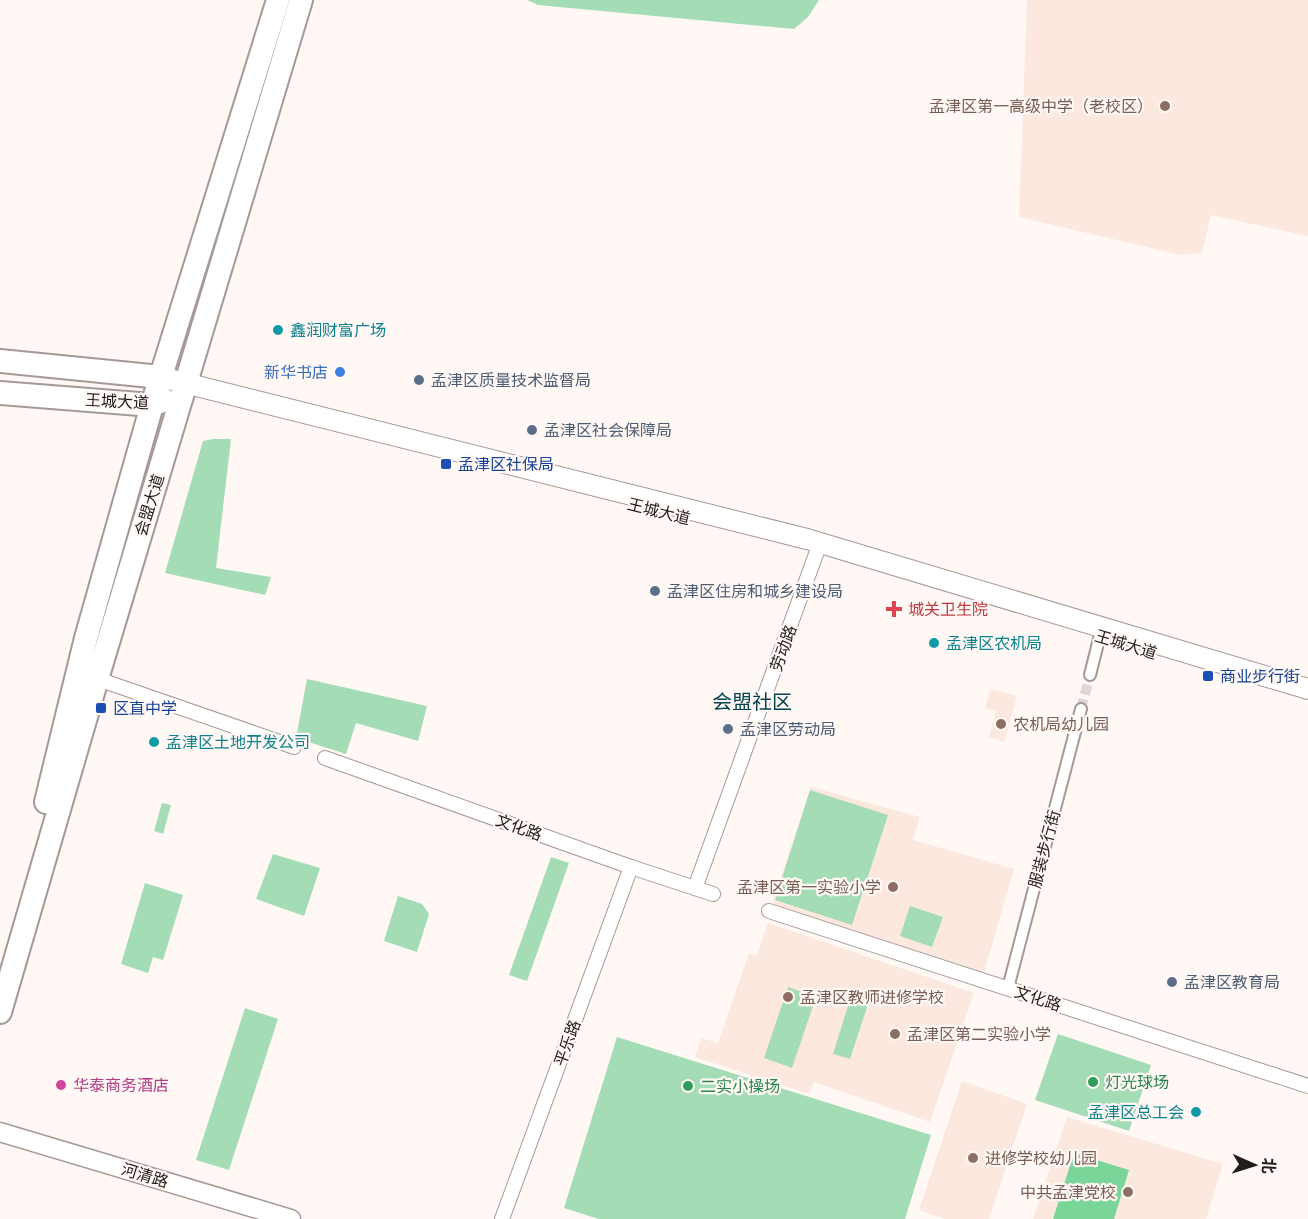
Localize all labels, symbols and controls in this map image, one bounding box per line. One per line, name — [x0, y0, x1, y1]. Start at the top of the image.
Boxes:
place label: 孟津区第一高级中学（老校区） — [929, 95, 1153, 117]
marker: 孟津区第一高级中学（老校区） — [1158, 99, 1172, 113]
place label: 鑫润财富广场 — [290, 319, 386, 341]
marker: 鑫润财富广场 — [271, 323, 285, 337]
place label: 新华书店 — [264, 361, 328, 383]
marker: 新华书店 — [333, 365, 347, 379]
place label: 孟津区质量技术监督局 — [431, 369, 591, 391]
marker: 孟津区质量技术监督局 — [412, 373, 426, 387]
street label: 王城大道 — [84, 388, 150, 414]
place label: 孟津区社会保障局 — [544, 419, 672, 441]
marker: 孟津区社会保障局 — [525, 423, 539, 437]
place label: 孟津区社保局 — [458, 453, 554, 475]
marker: 孟津区社保局 — [439, 457, 453, 471]
street label: 会盟大道 — [129, 471, 169, 539]
street label: 王城大道 — [625, 493, 693, 529]
place label: 孟津区住房和城乡建设局 — [667, 580, 843, 602]
marker: 孟津区住房和城乡建设局 — [648, 584, 662, 598]
place label: 城关卫生院 — [908, 598, 988, 620]
marker: 城关卫生院 — [885, 600, 903, 618]
street label: 劳动路 — [764, 622, 802, 674]
street label: 王城大道 — [1092, 624, 1160, 664]
place label: 孟津区农机局 — [946, 632, 1042, 654]
marker: 孟津区农机局 — [927, 636, 941, 650]
place label: 商业步行街 — [1220, 665, 1300, 687]
marker: 商业步行街 — [1201, 669, 1215, 683]
district label: 会盟社区 — [712, 688, 792, 715]
place label: 区直中学 — [113, 697, 177, 719]
marker: 区直中学 — [94, 701, 108, 715]
place label: 农机局幼儿园 — [1013, 713, 1109, 735]
marker: 农机局幼儿园 — [994, 717, 1008, 731]
place label: 孟津区劳动局 — [740, 718, 836, 740]
marker: 孟津区劳动局 — [721, 722, 735, 736]
place label: 孟津区土地开发公司 — [166, 731, 310, 753]
marker: 孟津区土地开发公司 — [147, 735, 161, 749]
street label: 文化路 — [493, 808, 545, 846]
street label: 服装步行街 — [1023, 808, 1065, 890]
place label: 孟津区第一实验小学 — [737, 876, 881, 898]
marker: 孟津区第一实验小学 — [886, 880, 900, 894]
place label: 孟津区教育局 — [1184, 971, 1280, 993]
marker: 孟津区教育局 — [1165, 975, 1179, 989]
street label: 文化路 — [1012, 980, 1064, 1016]
place label: 孟津区教师进修学校 — [800, 986, 944, 1008]
marker: 孟津区教师进修学校 — [781, 990, 795, 1004]
street label: 平乐路 — [548, 1017, 586, 1069]
place label: 孟津区第二实验小学 — [907, 1023, 1051, 1045]
marker: 孟津区第二实验小学 — [888, 1027, 902, 1041]
place label: 灯光球场 — [1105, 1071, 1169, 1093]
place label: 华泰商务酒店 — [73, 1074, 169, 1096]
place label: 二实小操场 — [700, 1075, 780, 1097]
marker: 灯光球场 — [1086, 1075, 1100, 1089]
marker: 华泰商务酒店 — [54, 1078, 68, 1092]
marker: 二实小操场 — [681, 1079, 695, 1093]
place label: 孟津区总工会 — [1088, 1101, 1184, 1123]
marker: 孟津区总工会 — [1189, 1105, 1203, 1119]
north arrow — [1224, 1135, 1284, 1195]
place label: 进修学校幼儿园 — [985, 1147, 1097, 1169]
marker: 进修学校幼儿园 — [966, 1151, 980, 1165]
street label: 河清路 — [119, 1157, 171, 1193]
text: 北 — [1258, 1157, 1280, 1174]
place label: 中共孟津党校 — [1020, 1181, 1116, 1203]
marker: 中共孟津党校 — [1121, 1185, 1135, 1199]

